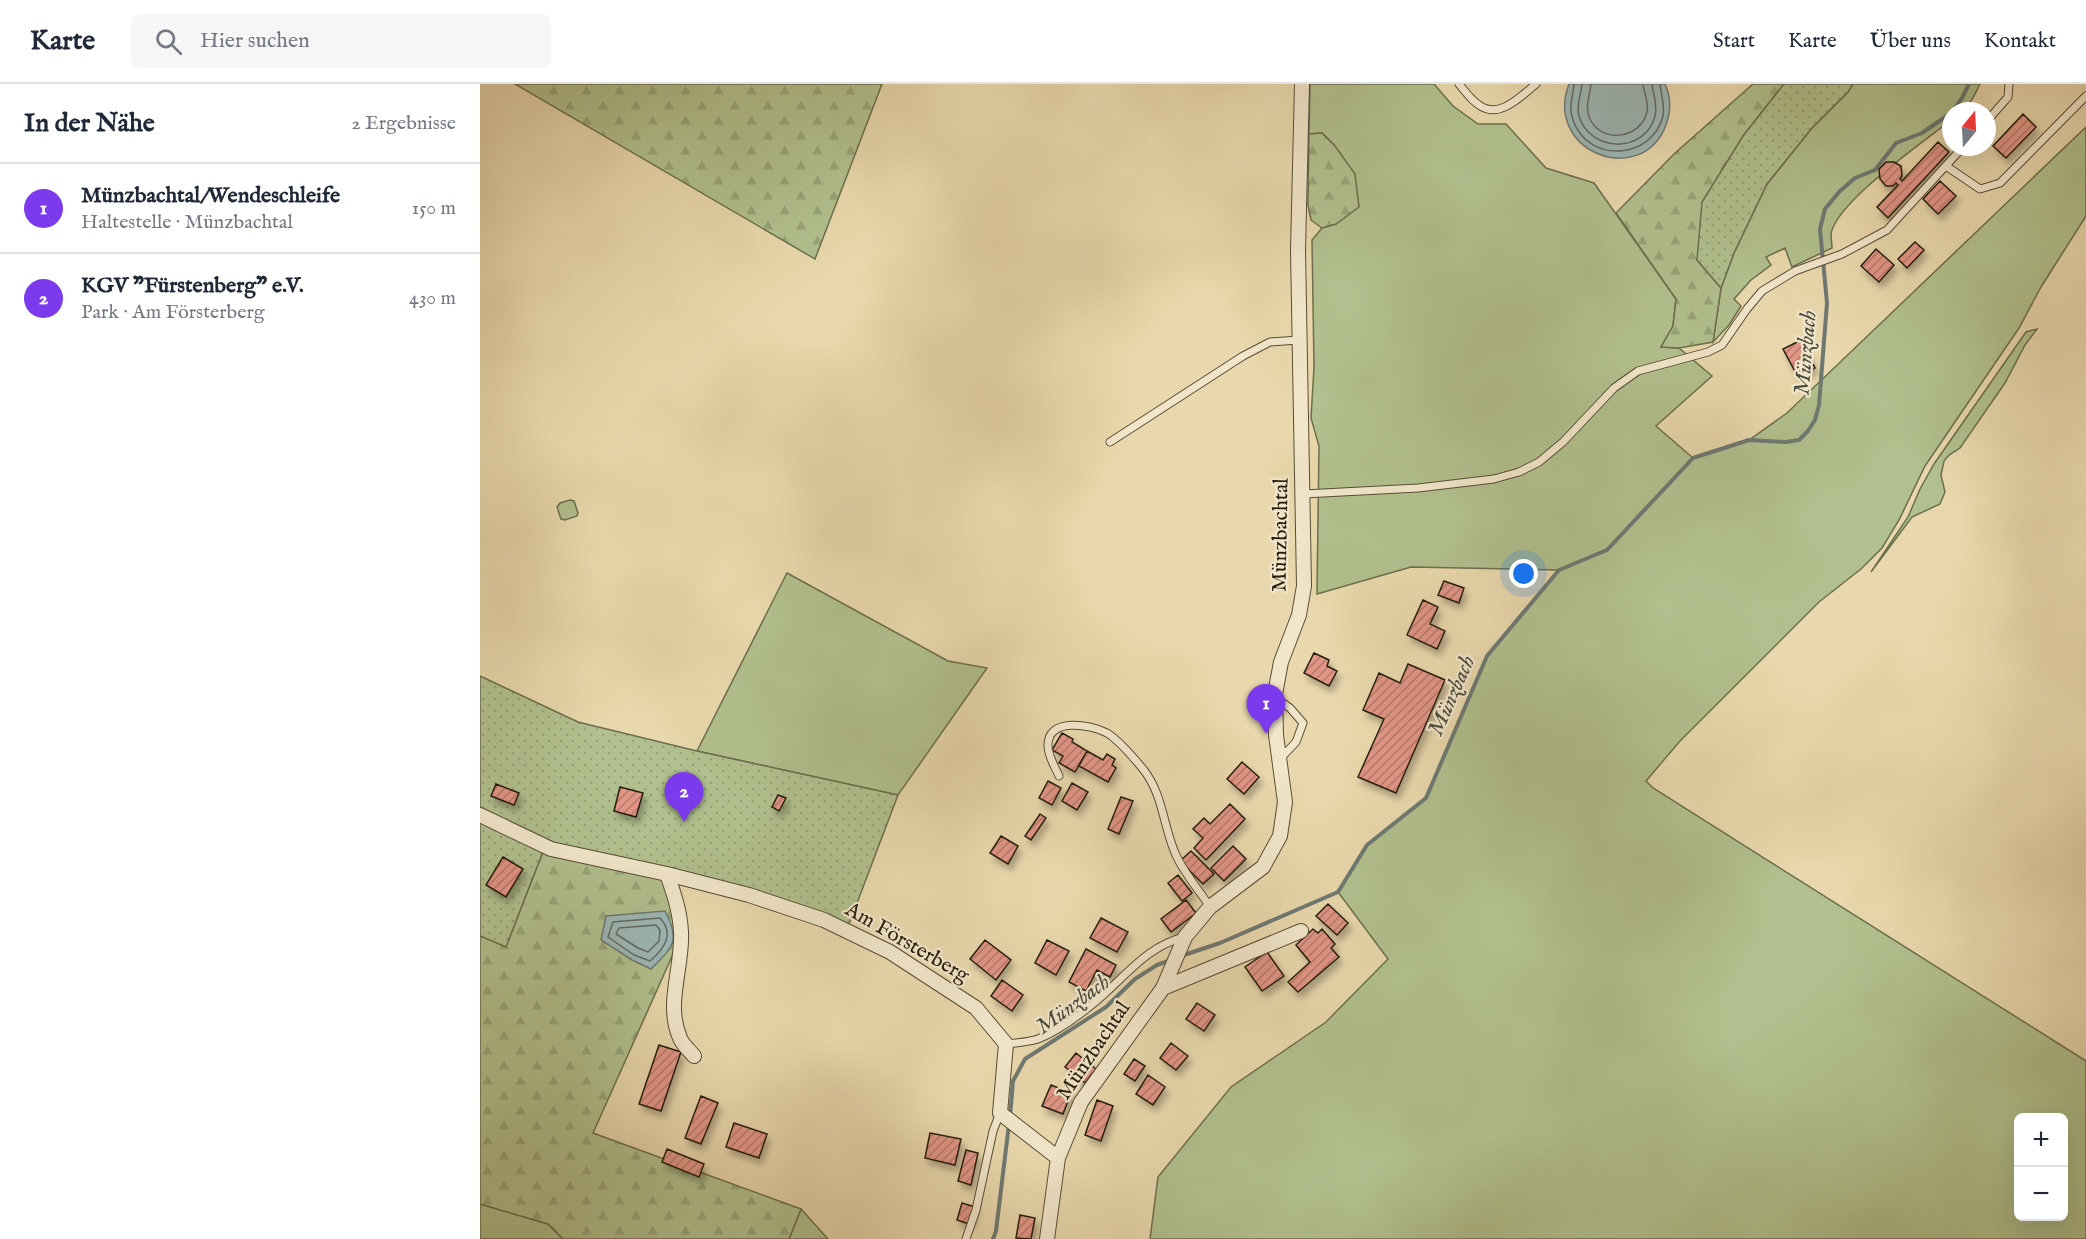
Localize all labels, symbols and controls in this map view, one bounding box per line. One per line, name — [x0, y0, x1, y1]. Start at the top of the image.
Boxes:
search box — [131, 14, 551, 68]
text: Karte — [30, 24, 95, 59]
icon: search — [152, 25, 185, 58]
text: Hier suchen — [200, 27, 310, 55]
text: Start — [1713, 28, 1755, 55]
text: Karte — [1788, 28, 1837, 55]
text: Über uns — [1870, 28, 1951, 55]
text: Kontakt — [1984, 28, 2056, 55]
north arrow — [1942, 102, 1996, 156]
text: In der Nähe — [24, 107, 155, 140]
text: 2 Ergebnisse — [351, 111, 456, 136]
text: Münzbachtal/Wendeschleife — [81, 182, 340, 210]
text: 1 — [40, 196, 47, 221]
text: 150 m — [412, 196, 456, 221]
text: Haltestelle · Münzbachtal — [81, 210, 293, 235]
text: KGV "Fürstenberg" e.V. — [81, 272, 304, 300]
text: 2 — [39, 286, 48, 311]
text: 430 m — [409, 286, 456, 311]
text: Park · Am Försterberg — [81, 300, 265, 325]
water label: Münzbach — [1788, 309, 1824, 397]
street label: Münzbachtal — [1267, 478, 1295, 592]
your location — [1509, 559, 1538, 588]
water label: Münzbach — [1422, 651, 1482, 741]
pin: 1 — [1246, 684, 1286, 734]
pin: 2 — [664, 772, 704, 822]
street label: Am Försterberg — [839, 896, 974, 990]
water label: Münzbach — [1030, 969, 1116, 1041]
street label: Münzbachtal — [1051, 996, 1137, 1106]
map controls — [2014, 1113, 2068, 1221]
button: + — [2014, 1113, 2068, 1167]
button: − — [2014, 1167, 2068, 1221]

